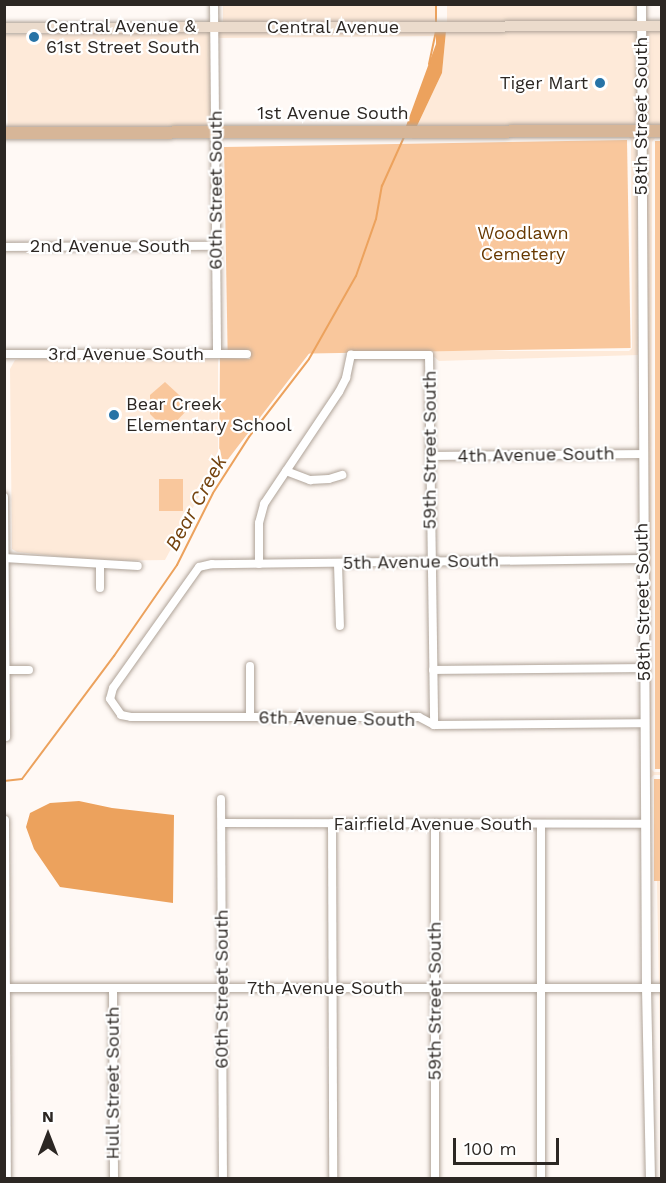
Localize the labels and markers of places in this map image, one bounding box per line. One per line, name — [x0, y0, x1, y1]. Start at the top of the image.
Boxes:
place label: Central Avenue & 61st Street South — [46, 16, 200, 58]
marker: Central Avenue & 61st Street South — [27, 30, 41, 44]
place label: Tiger Mart — [499, 72, 588, 94]
marker: Tiger Mart — [593, 76, 607, 90]
place label: Bear Creek Elementary School — [126, 394, 292, 436]
marker: Bear Creek Elementary School — [107, 408, 121, 422]

